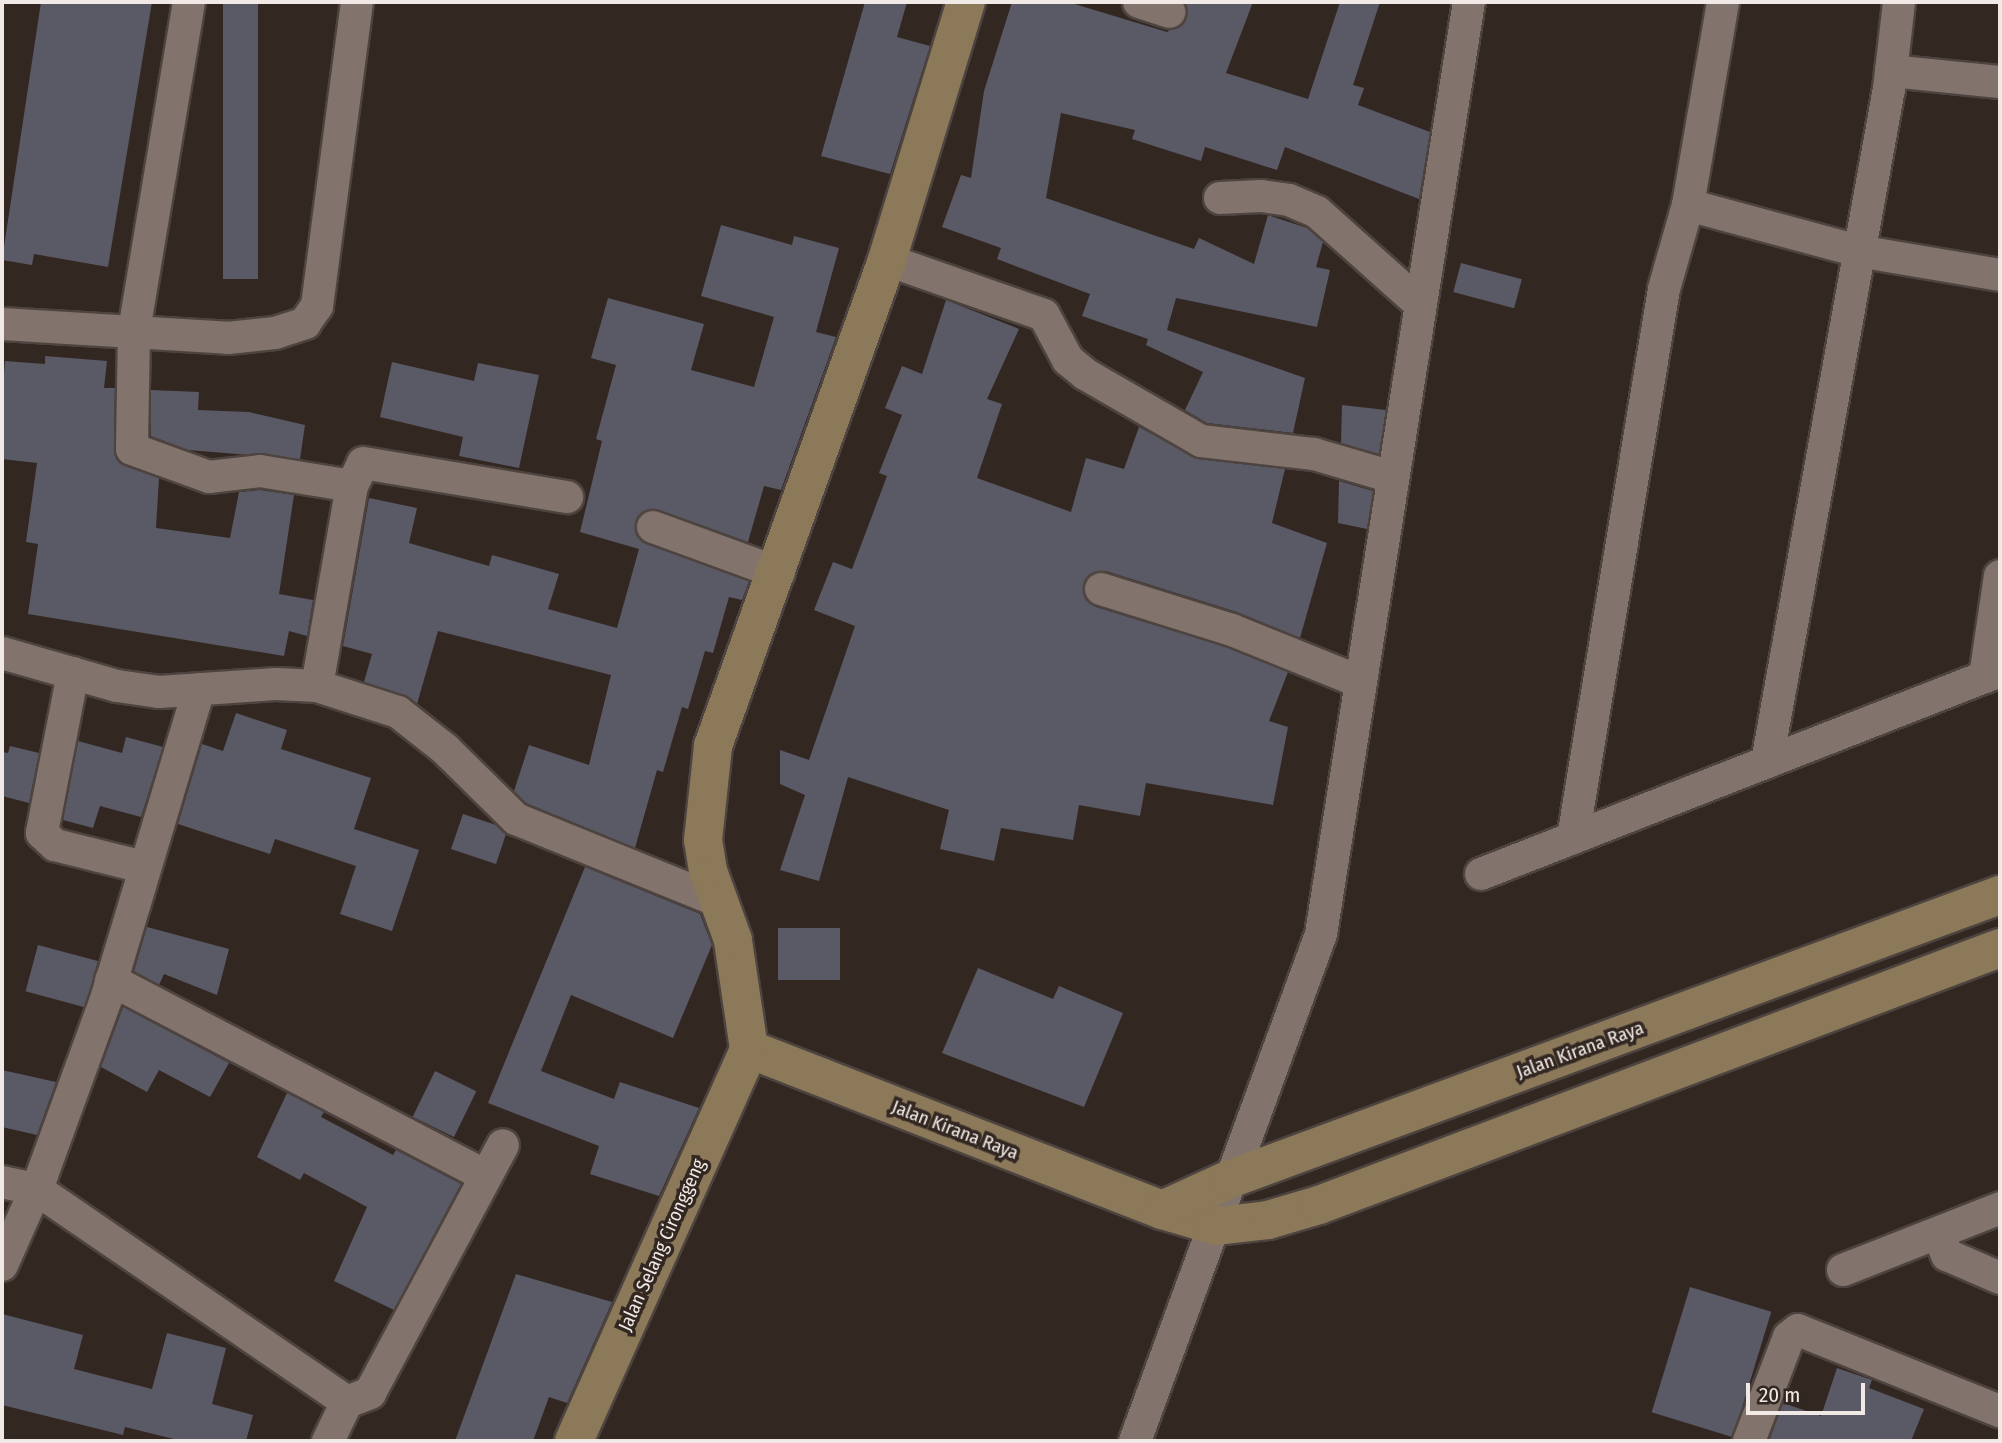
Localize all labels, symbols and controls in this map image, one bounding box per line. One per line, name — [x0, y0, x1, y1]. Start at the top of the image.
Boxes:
street label: Jalan Kirana Raya — [1513, 1016, 1647, 1084]
street label: Jalan Kirana Raya — [889, 1095, 1021, 1165]
street label: Jalan Selang Cironggeng — [614, 1155, 710, 1335]
scale bar — [1750, 1370, 1869, 1414]
text: 20 m — [1759, 1382, 1800, 1408]

